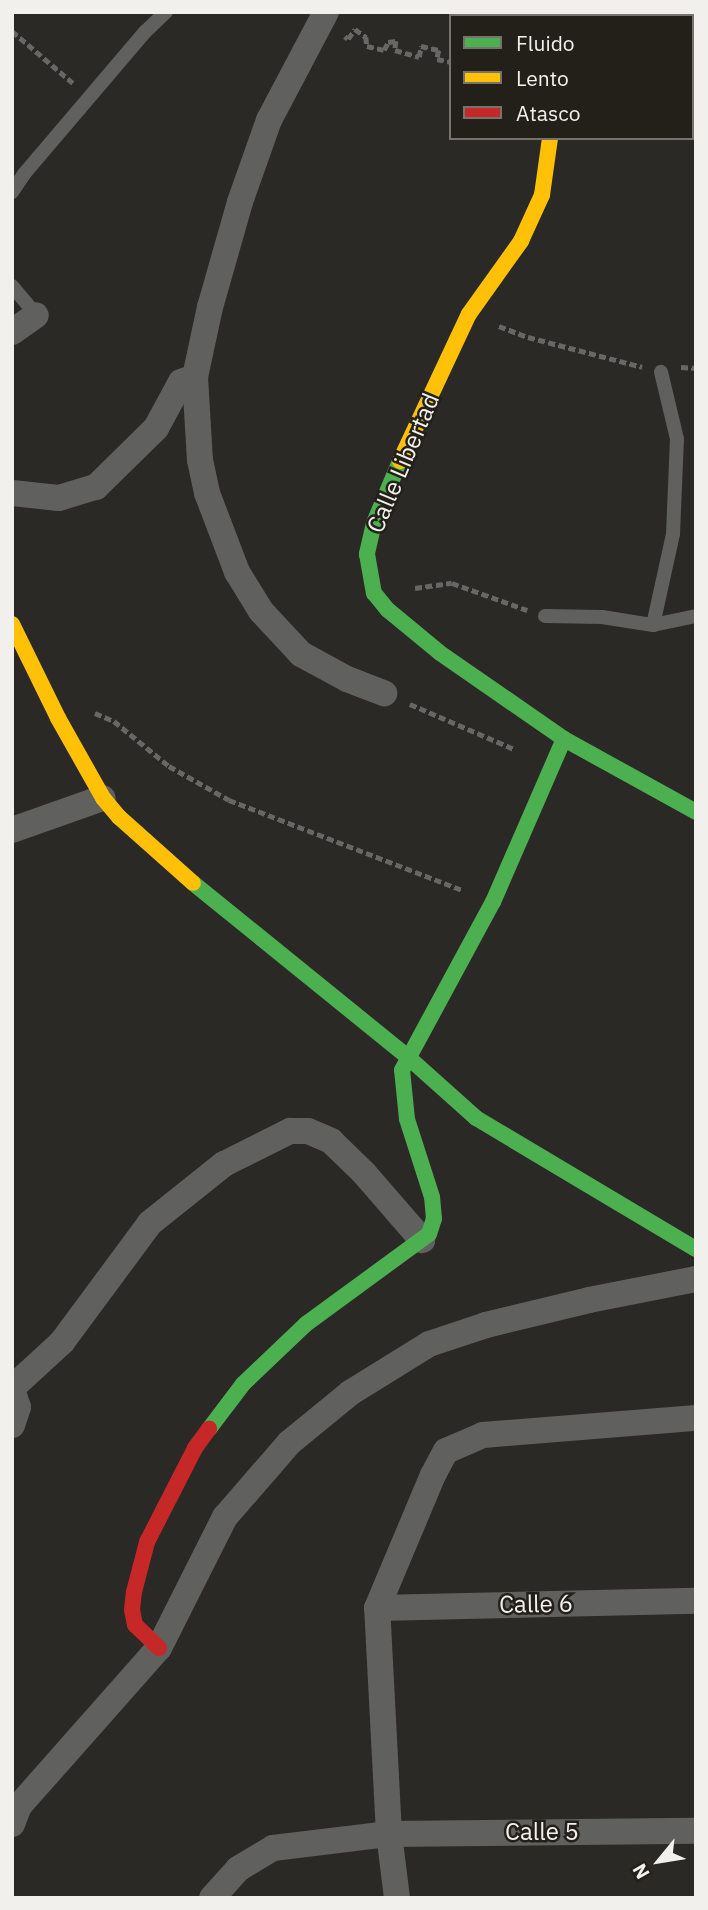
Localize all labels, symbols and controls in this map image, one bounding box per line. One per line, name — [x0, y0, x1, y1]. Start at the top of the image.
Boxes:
legend — [449, 14, 694, 140]
text: Fluido — [516, 29, 575, 57]
text: Lento — [516, 64, 569, 92]
text: Atasco — [516, 99, 580, 127]
street label: Calle Libertad — [361, 389, 445, 537]
street label: Calle 6 — [499, 1589, 573, 1619]
street label: Calle 5 — [505, 1818, 579, 1846]
north arrow — [624, 1826, 694, 1896]
text: N — [627, 1860, 655, 1883]

